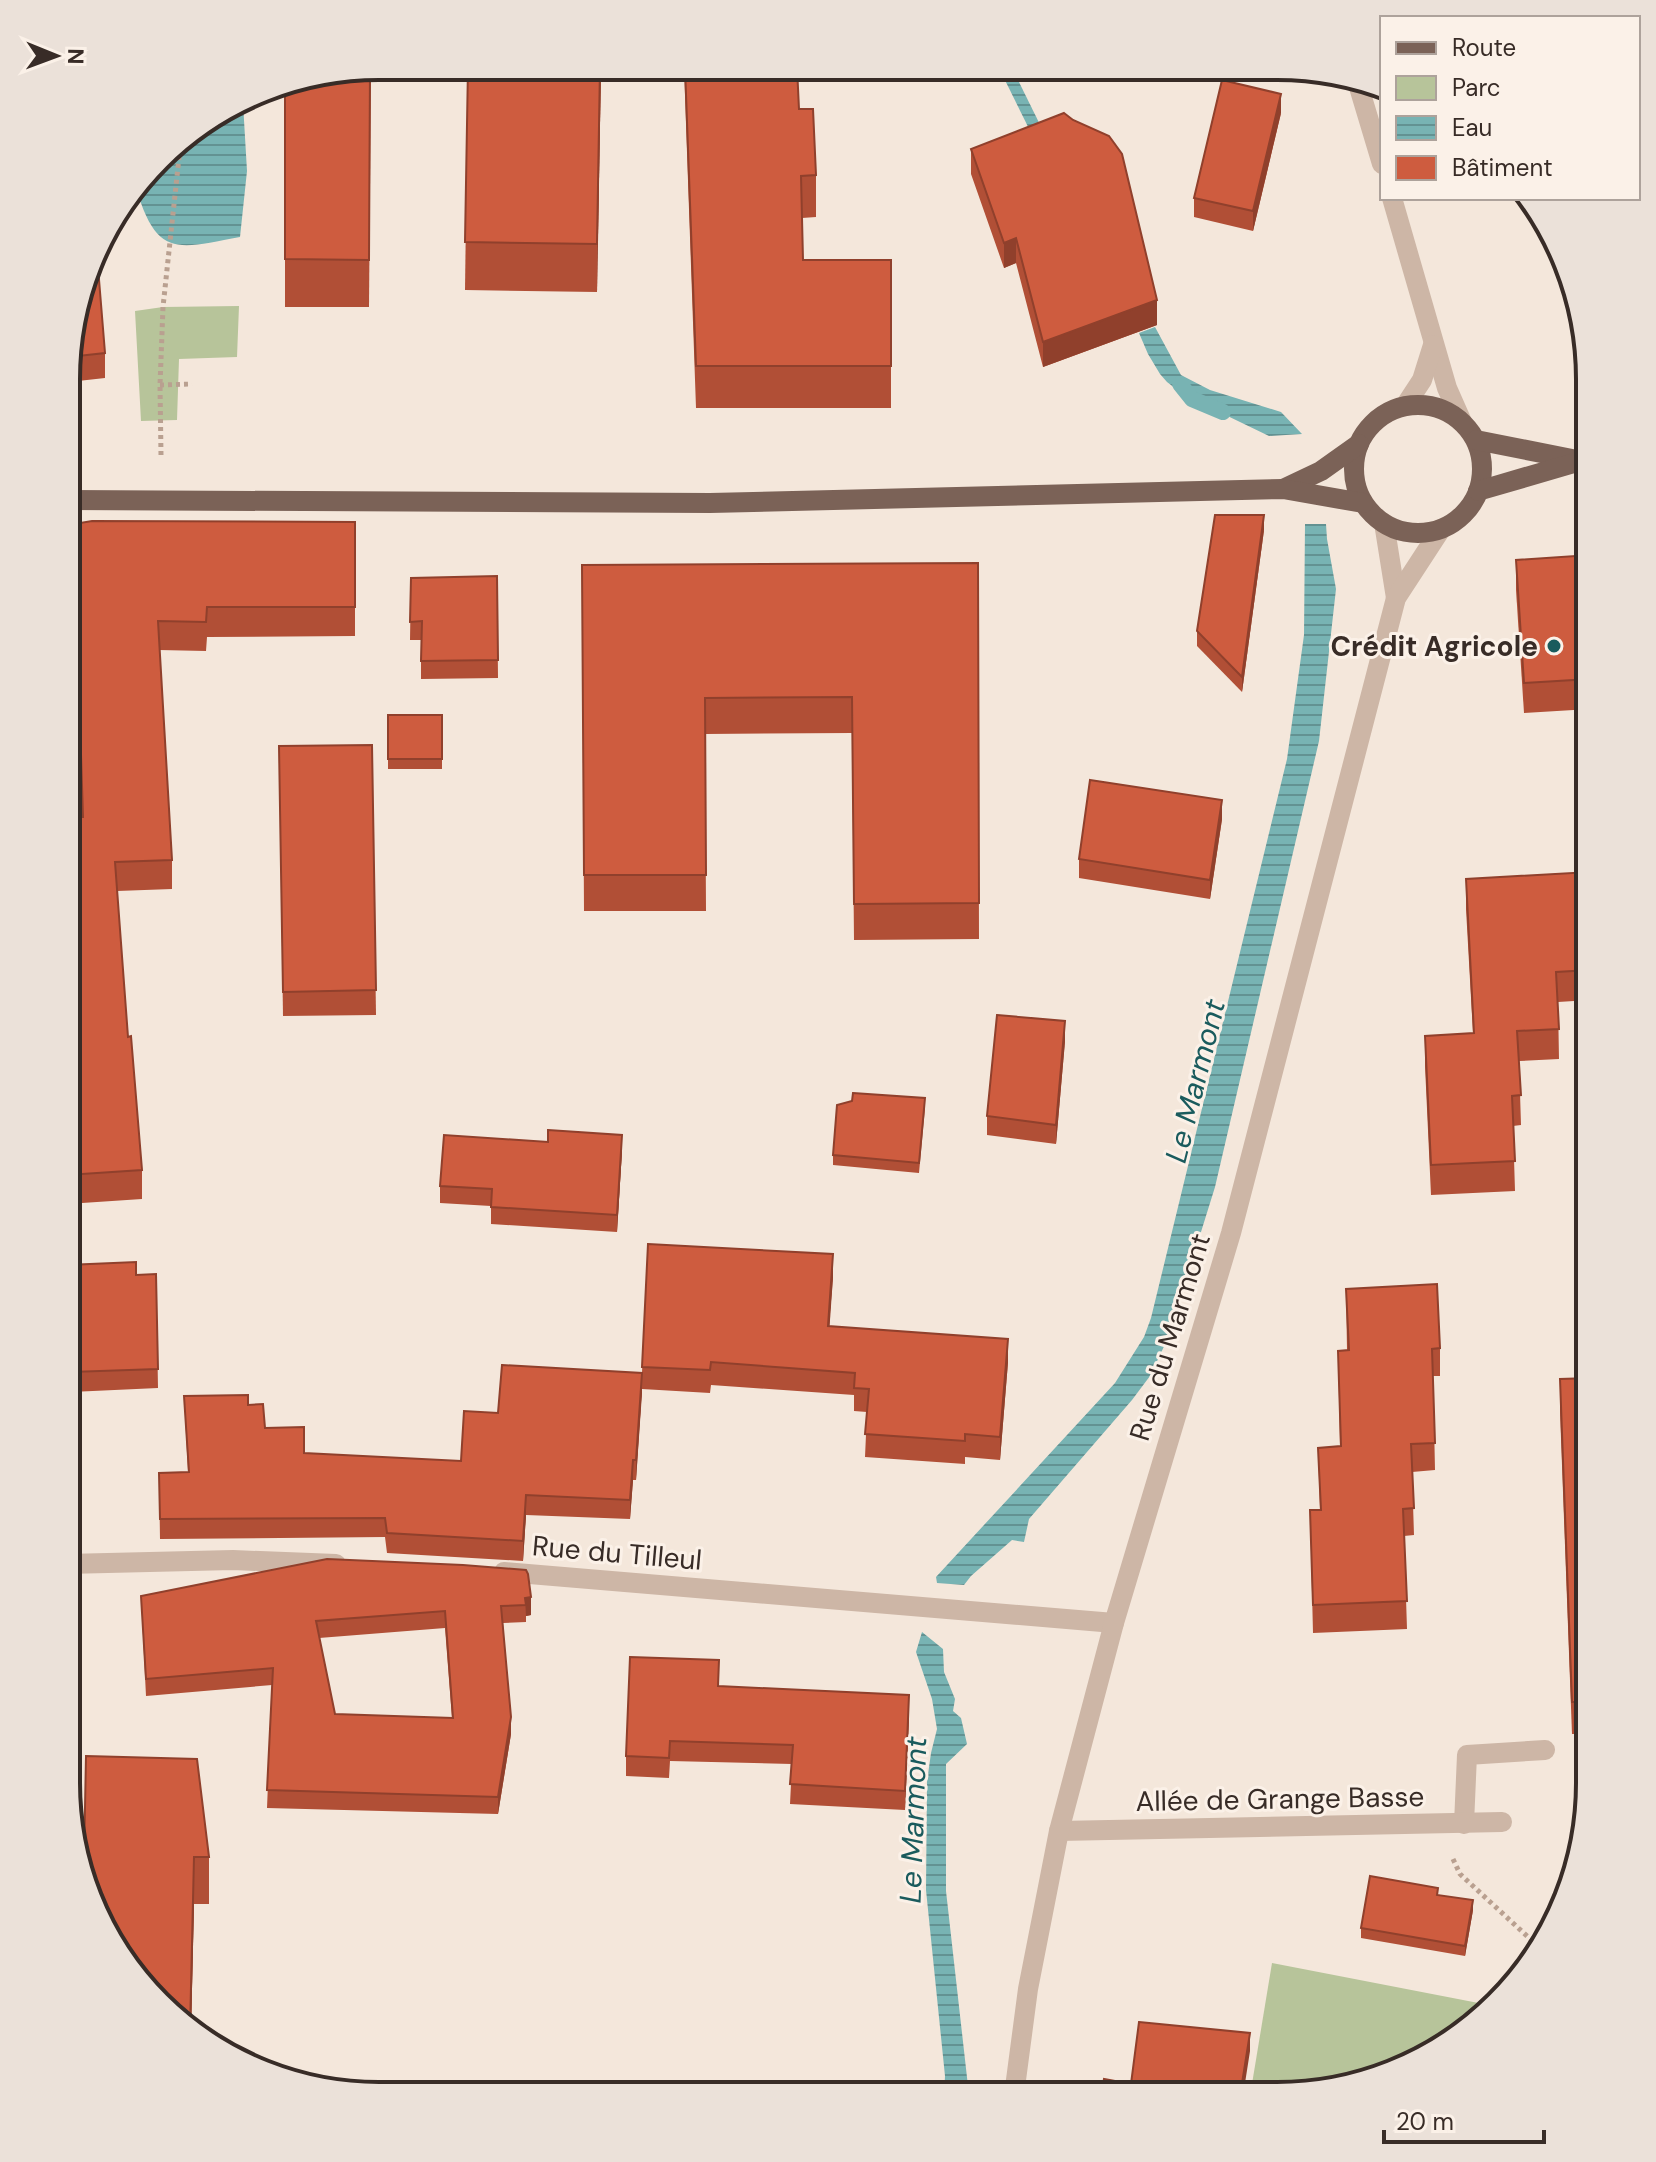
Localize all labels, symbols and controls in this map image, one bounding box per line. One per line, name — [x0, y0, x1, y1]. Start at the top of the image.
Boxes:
north arrow — [16, 16, 96, 96]
legend — [1380, 16, 1640, 200]
text: Route — [1452, 32, 1516, 63]
text: N — [61, 48, 90, 65]
text: Parc — [1452, 72, 1501, 103]
text: Eau — [1452, 112, 1492, 143]
text: Bâtiment — [1452, 152, 1553, 183]
place label: Crédit Agricole — [1330, 628, 1538, 665]
marker: Crédit Agricole — [1545, 637, 1563, 655]
water label: Le Marmont — [1156, 995, 1234, 1167]
street label: Rue du Marmont — [1121, 1229, 1219, 1445]
street label: Rue du Tilleul — [531, 1527, 703, 1579]
water label: Le Marmont — [891, 1735, 935, 1904]
street label: Allée de Grange Basse — [1135, 1778, 1425, 1820]
scale bar — [1384, 2094, 1544, 2144]
text: 20 m — [1396, 2106, 1454, 2137]

